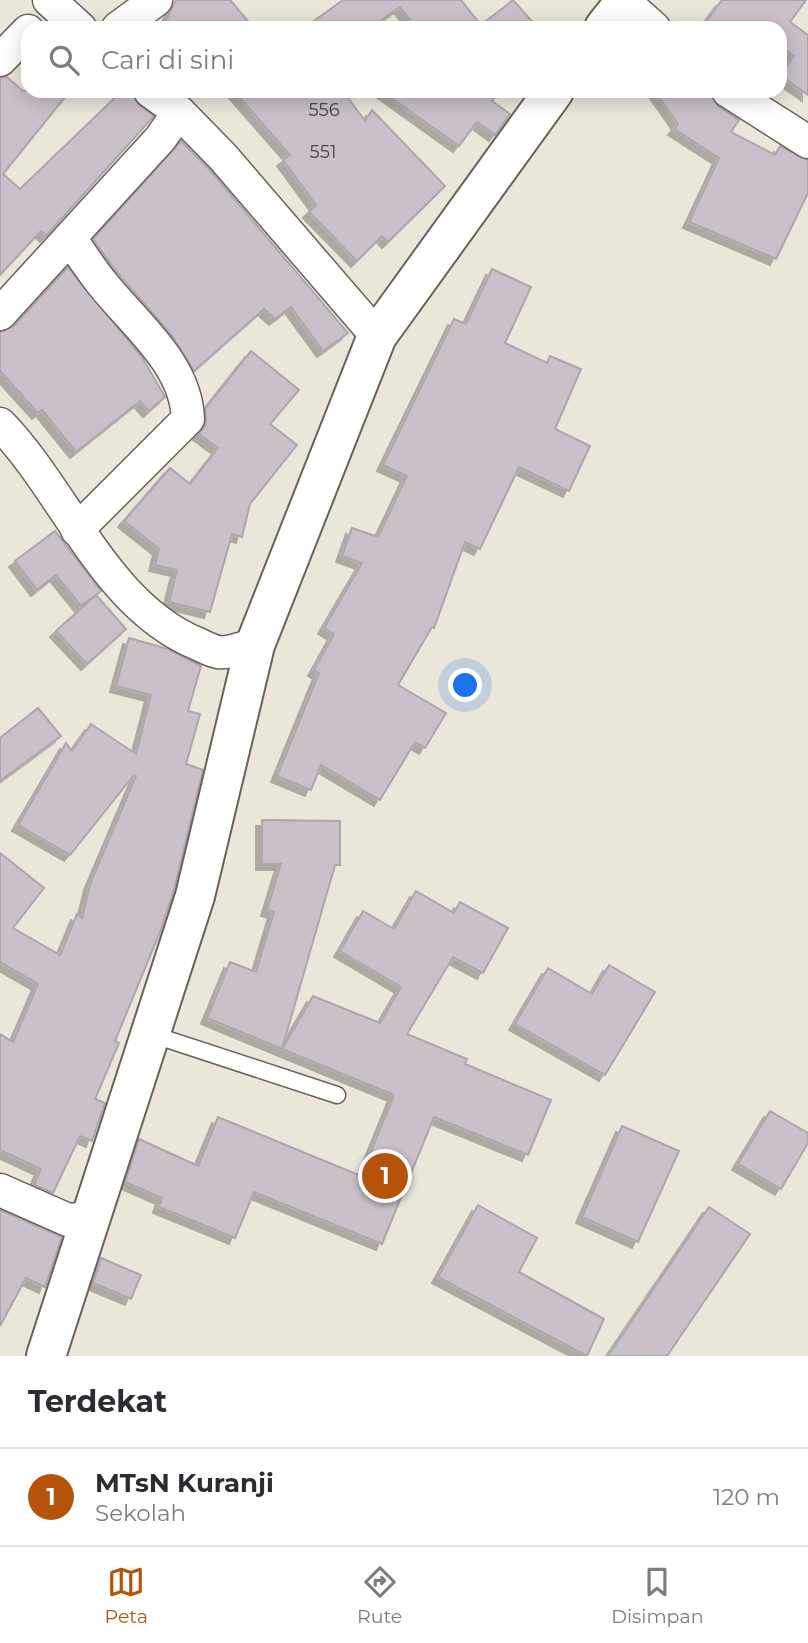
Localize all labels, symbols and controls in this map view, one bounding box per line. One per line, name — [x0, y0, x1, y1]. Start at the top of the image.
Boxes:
search box — [21, 21, 787, 98]
icon: search — [45, 41, 83, 79]
text: Cari di sini — [101, 44, 234, 76]
house number: 556 — [308, 99, 340, 121]
house number: 551 — [310, 141, 336, 163]
your location — [448, 668, 482, 702]
pin: 1 — [362, 1150, 408, 1202]
text: Terdekat — [28, 1383, 167, 1420]
text: MTsN Kuranji — [95, 1467, 274, 1499]
text: 1 — [46, 1483, 56, 1511]
text: 120 m — [713, 1483, 780, 1511]
text: Sekolah — [95, 1499, 186, 1527]
tab: Peta — [105, 1563, 148, 1628]
tab: Rute — [357, 1563, 402, 1628]
tab: Disimpan — [611, 1563, 703, 1628]

